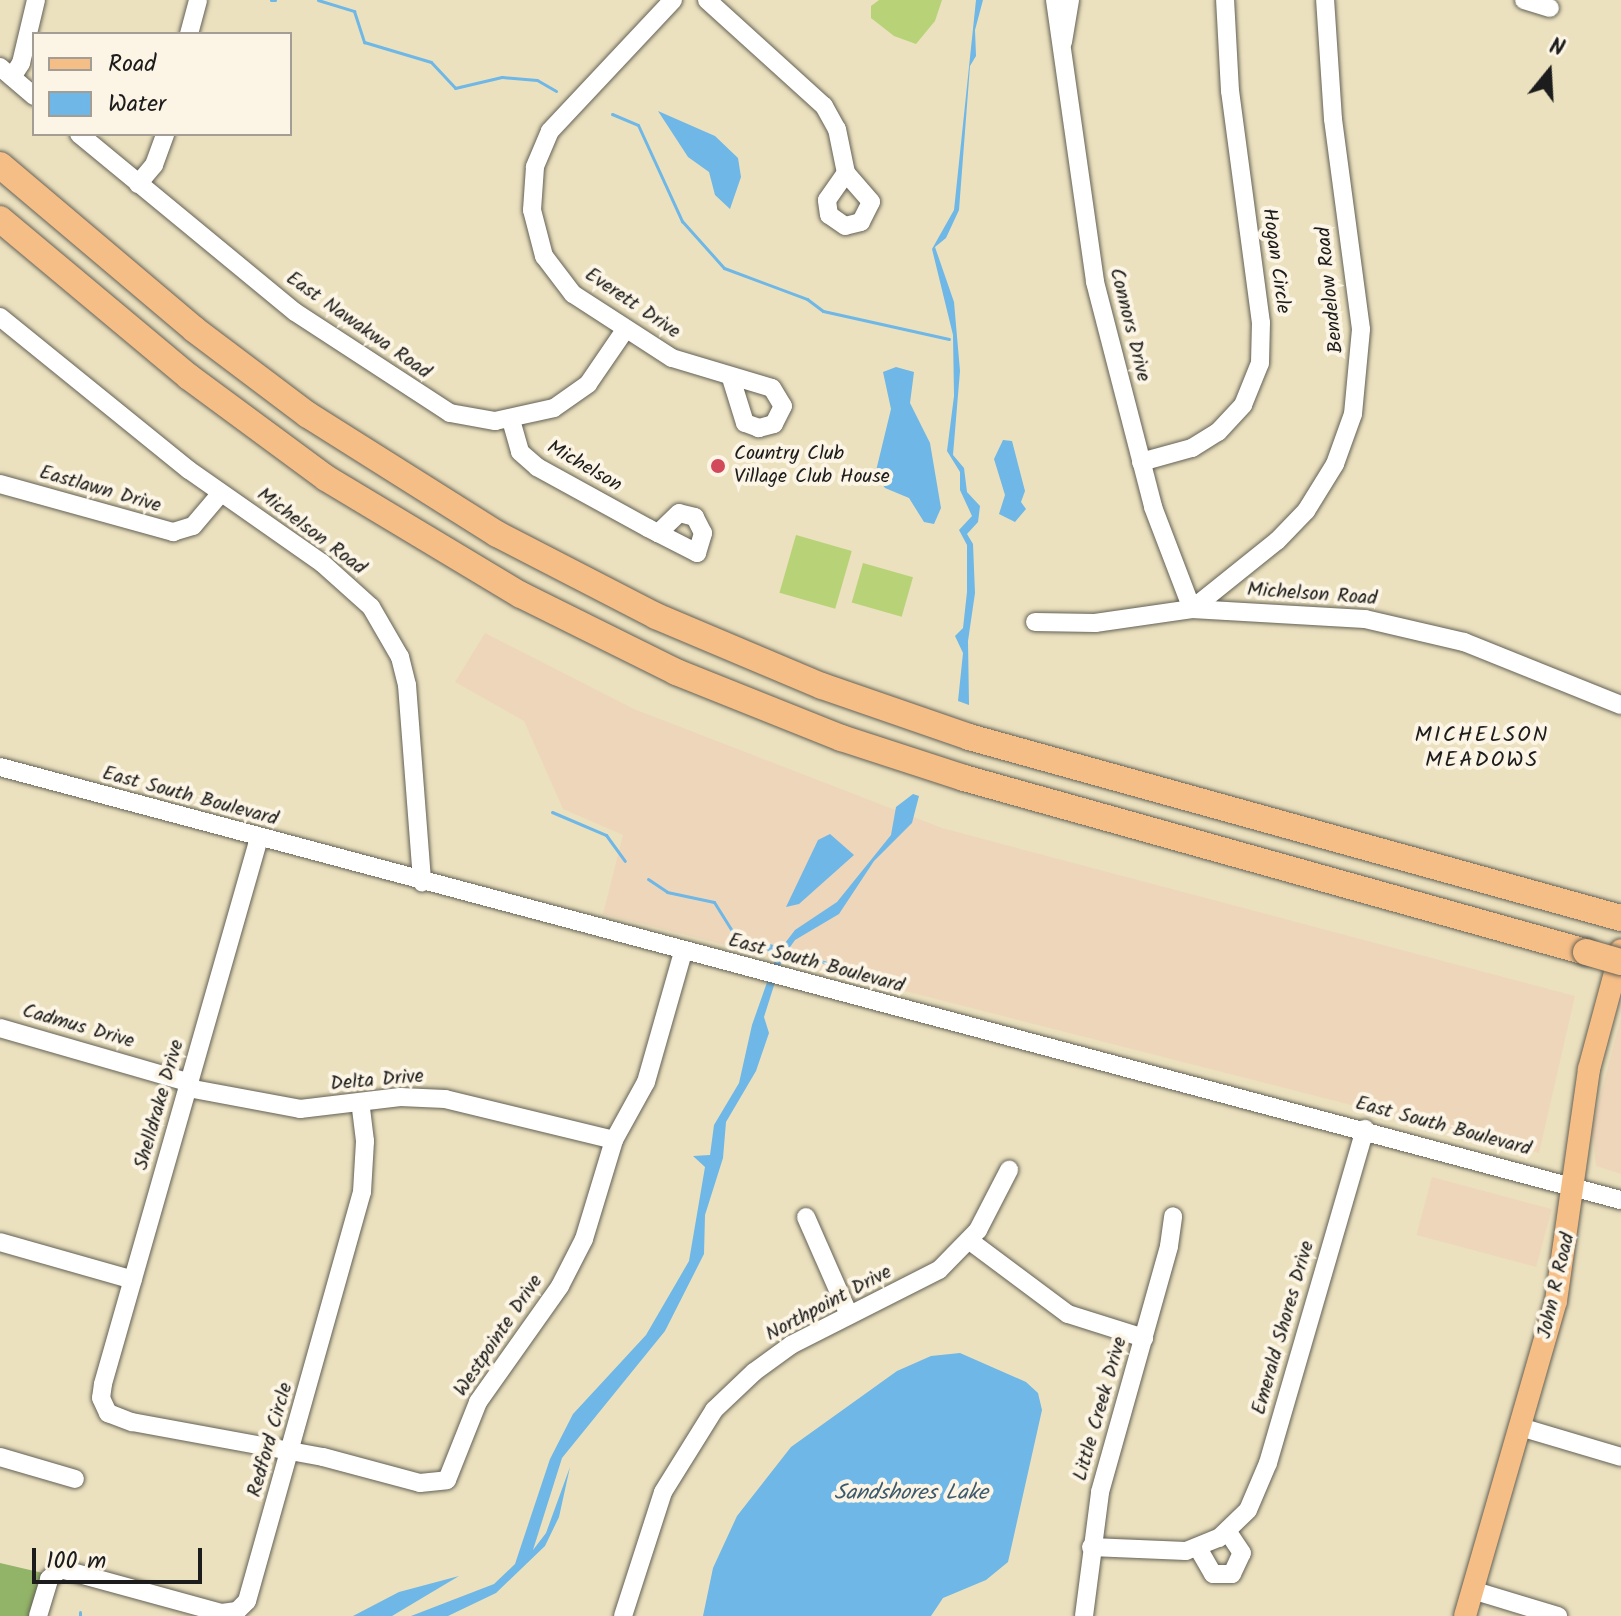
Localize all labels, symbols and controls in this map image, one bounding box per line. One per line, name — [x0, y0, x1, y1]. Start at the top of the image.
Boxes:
text: N — [1545, 30, 1569, 67]
legend — [32, 32, 292, 136]
north arrow — [1509, 32, 1589, 112]
text: Road — [108, 45, 156, 84]
text: Water — [108, 85, 166, 124]
street label: Hogan Circle — [1256, 207, 1294, 315]
street label: Bendelow Road — [1312, 226, 1350, 354]
street label: Everett Drive — [580, 263, 684, 345]
street label: Connors Drive — [1103, 266, 1155, 384]
street label: East Nawakwa Road — [281, 267, 435, 385]
street label: Michelson — [542, 436, 626, 498]
place label: Country Club Village Club House — [734, 442, 890, 489]
marker: Country Club Village Club House — [709, 457, 727, 475]
street label: Eastlawn Drive — [36, 461, 164, 519]
street label: Michelson Road — [252, 483, 370, 581]
street label: Michelson Road — [1246, 578, 1378, 612]
district label: MICHELSON MEADOWS — [1414, 722, 1550, 774]
street label: East South Boulevard — [100, 762, 280, 832]
street label: East South Boulevard — [726, 929, 906, 999]
street label: Cadmus Drive — [19, 1000, 137, 1054]
street label: Shelldrake Drive — [130, 1037, 190, 1173]
street label: Delta Drive — [329, 1065, 425, 1097]
street label: East South Boulevard — [1353, 1092, 1533, 1162]
street label: John R Road — [1533, 1231, 1581, 1341]
street label: Emerald Shores Drive — [1248, 1238, 1320, 1418]
street label: Northpoint Drive — [762, 1261, 896, 1347]
street label: Westpointe Drive — [450, 1271, 548, 1401]
street label: Little Creek Drive — [1069, 1334, 1133, 1484]
street label: Redford Circle — [243, 1380, 299, 1500]
water label: Sandshores Lake — [834, 1481, 988, 1507]
scale bar — [36, 1532, 206, 1582]
text: 100 m — [46, 1542, 106, 1581]

